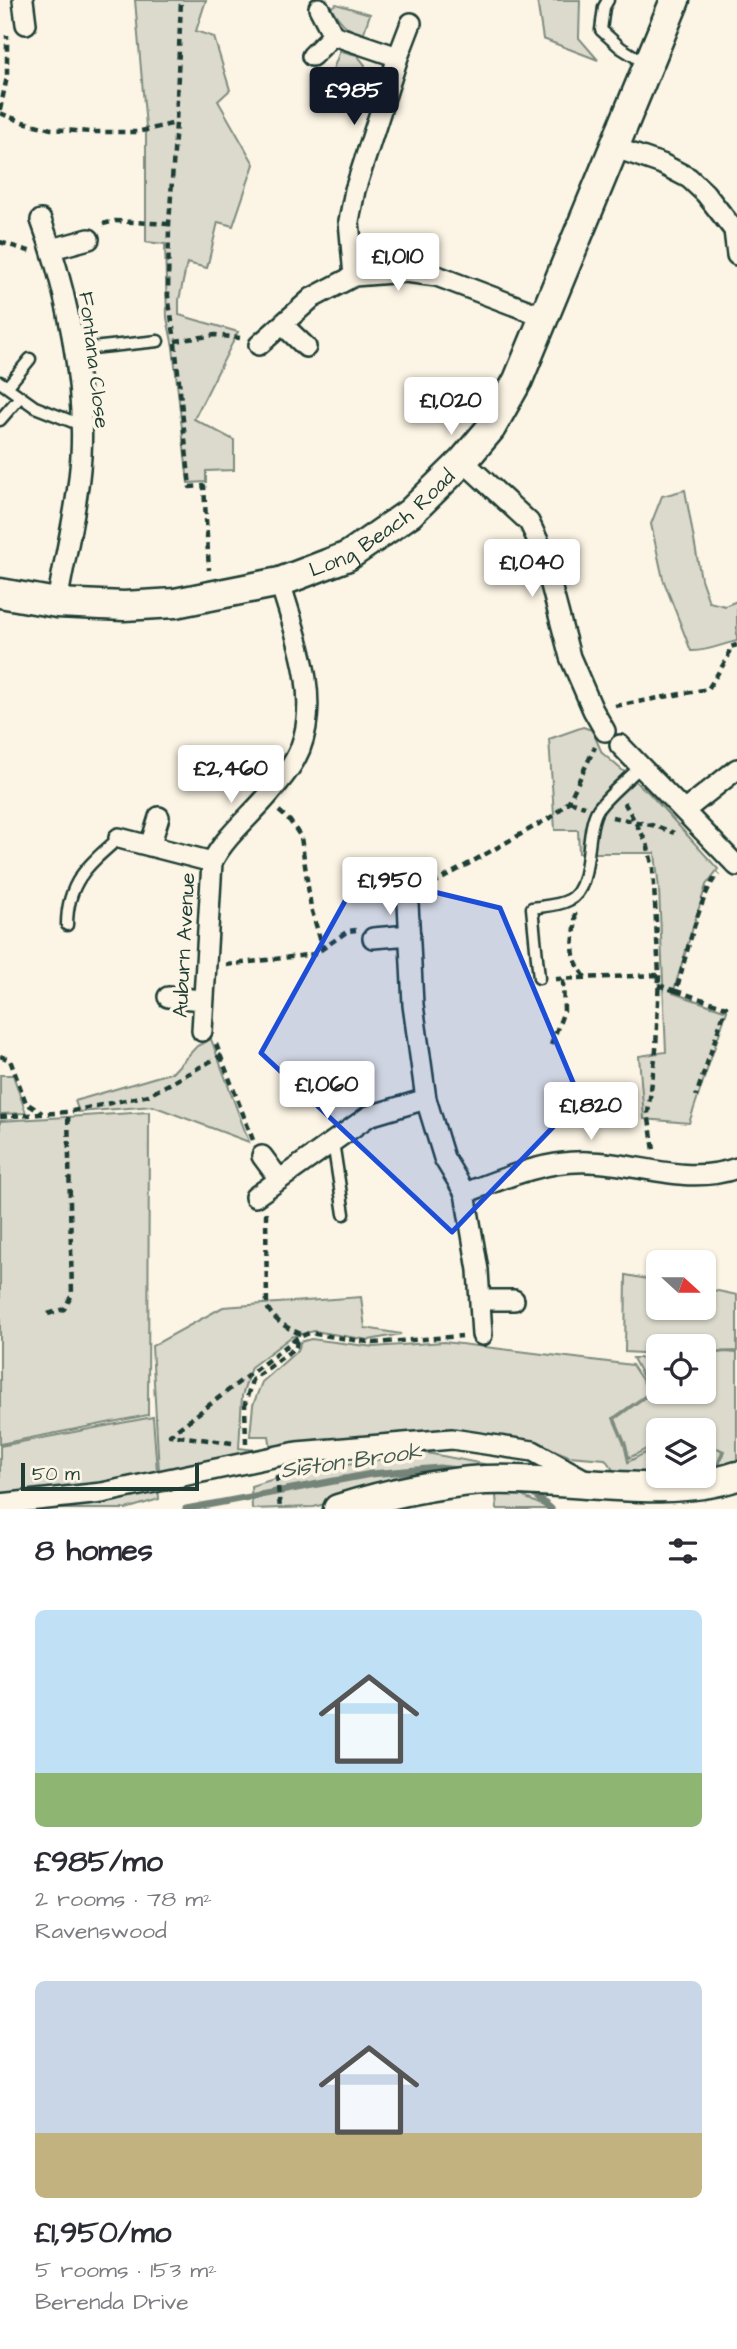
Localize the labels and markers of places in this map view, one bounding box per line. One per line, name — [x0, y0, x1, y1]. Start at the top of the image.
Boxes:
pin: £985 — [313, 68, 395, 127]
pin: £1,010 — [341, 233, 455, 293]
pin: £1,020 — [394, 378, 508, 437]
pin: £1,040 — [475, 540, 589, 599]
pin: £2,460 — [174, 746, 288, 805]
pin: £1,950 — [333, 858, 447, 917]
pin: £1,060 — [270, 1062, 384, 1121]
pin: £1,820 — [534, 1082, 648, 1142]

